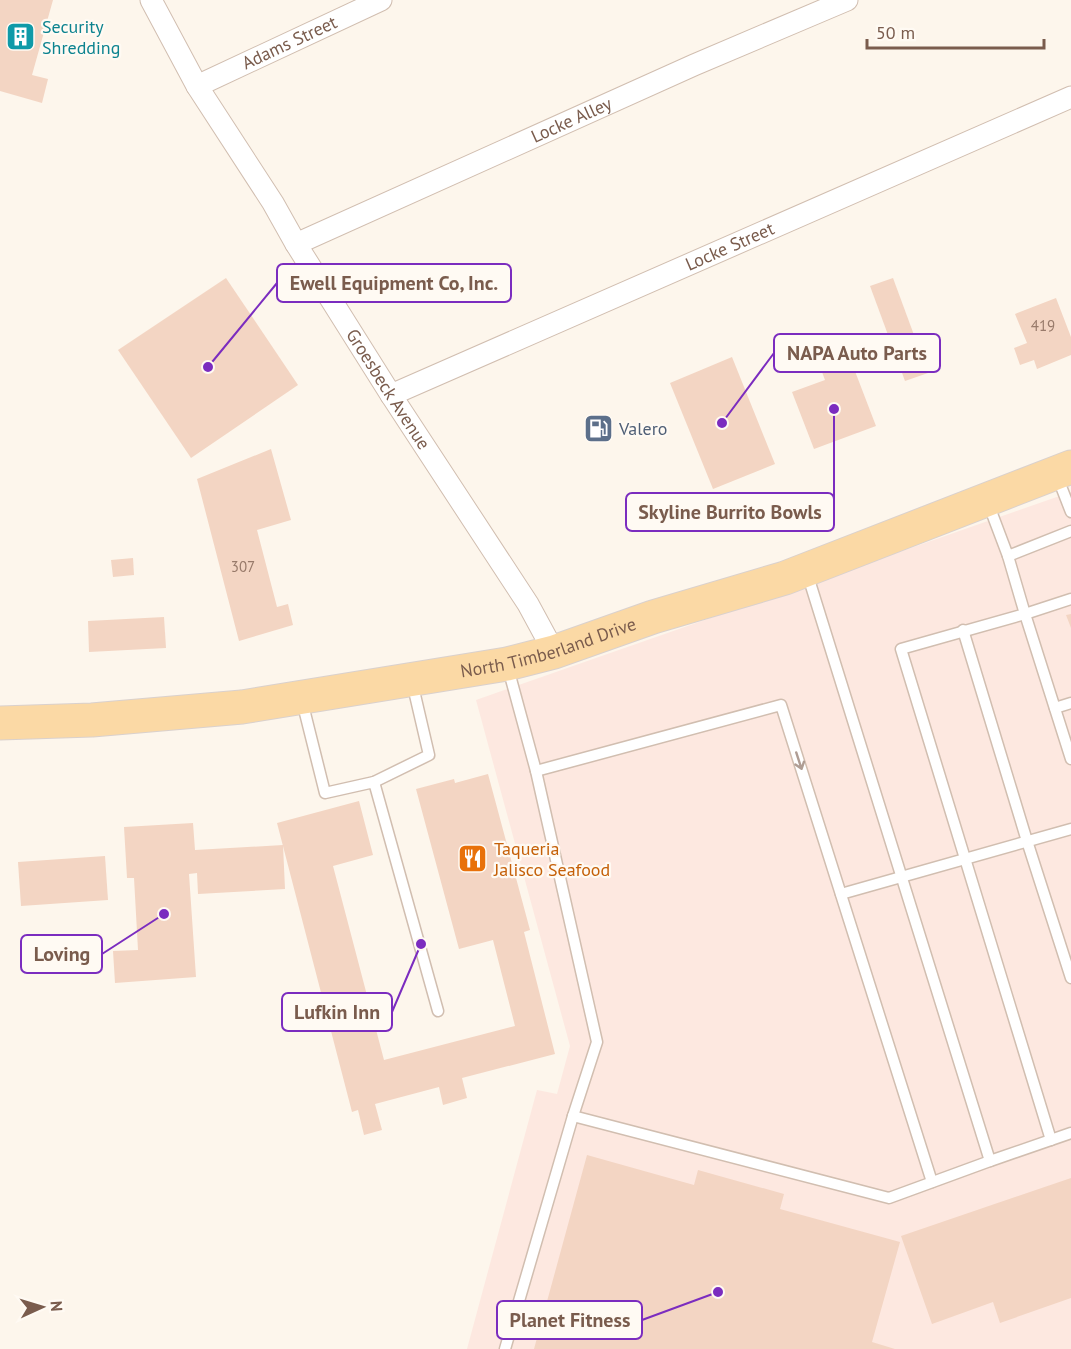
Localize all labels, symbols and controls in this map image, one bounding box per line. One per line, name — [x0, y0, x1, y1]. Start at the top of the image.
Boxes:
street label: Adams Street — [238, 10, 340, 74]
scale bar — [867, 12, 1044, 50]
place label: Security Shredding — [42, 15, 120, 59]
building icon: Security Shredding — [5, 21, 37, 53]
text: 50 m — [876, 21, 915, 44]
street label: Locke Alley — [527, 91, 616, 148]
street label: Locke Street — [682, 217, 778, 276]
callout: Ewell Equipment Co, Inc. — [277, 264, 511, 302]
text: Ewell Equipment Co, Inc. — [290, 270, 498, 296]
house number: 419 — [1031, 316, 1055, 335]
street label: Groesbeck Avenue — [341, 324, 436, 454]
callout: NAPA Auto Parts — [774, 334, 940, 372]
text: NAPA Auto Parts — [787, 340, 927, 366]
fuel station icon: Valero — [582, 413, 614, 445]
place label: Valero — [618, 417, 667, 440]
callout: Skyline Burrito Bowls — [626, 493, 834, 531]
text: Skyline Burrito Bowls — [638, 499, 822, 525]
house number: 307 — [231, 557, 255, 576]
street label: North Timberland Drive — [459, 612, 639, 682]
one-way arrow — [794, 751, 805, 770]
place label: Taqueria Jalisco Seafood — [493, 837, 610, 881]
restaurant icon: Taqueria Jalisco Seafood — [457, 843, 489, 875]
callout: Loving — [21, 935, 102, 973]
text: Loving — [34, 941, 90, 967]
callout: Lufkin Inn — [282, 993, 392, 1031]
text: Lufkin Inn — [294, 999, 380, 1025]
north arrow — [12, 1277, 72, 1337]
text: N — [47, 1300, 67, 1312]
callout: Planet Fitness — [497, 1301, 642, 1339]
text: Planet Fitness — [510, 1307, 630, 1333]

